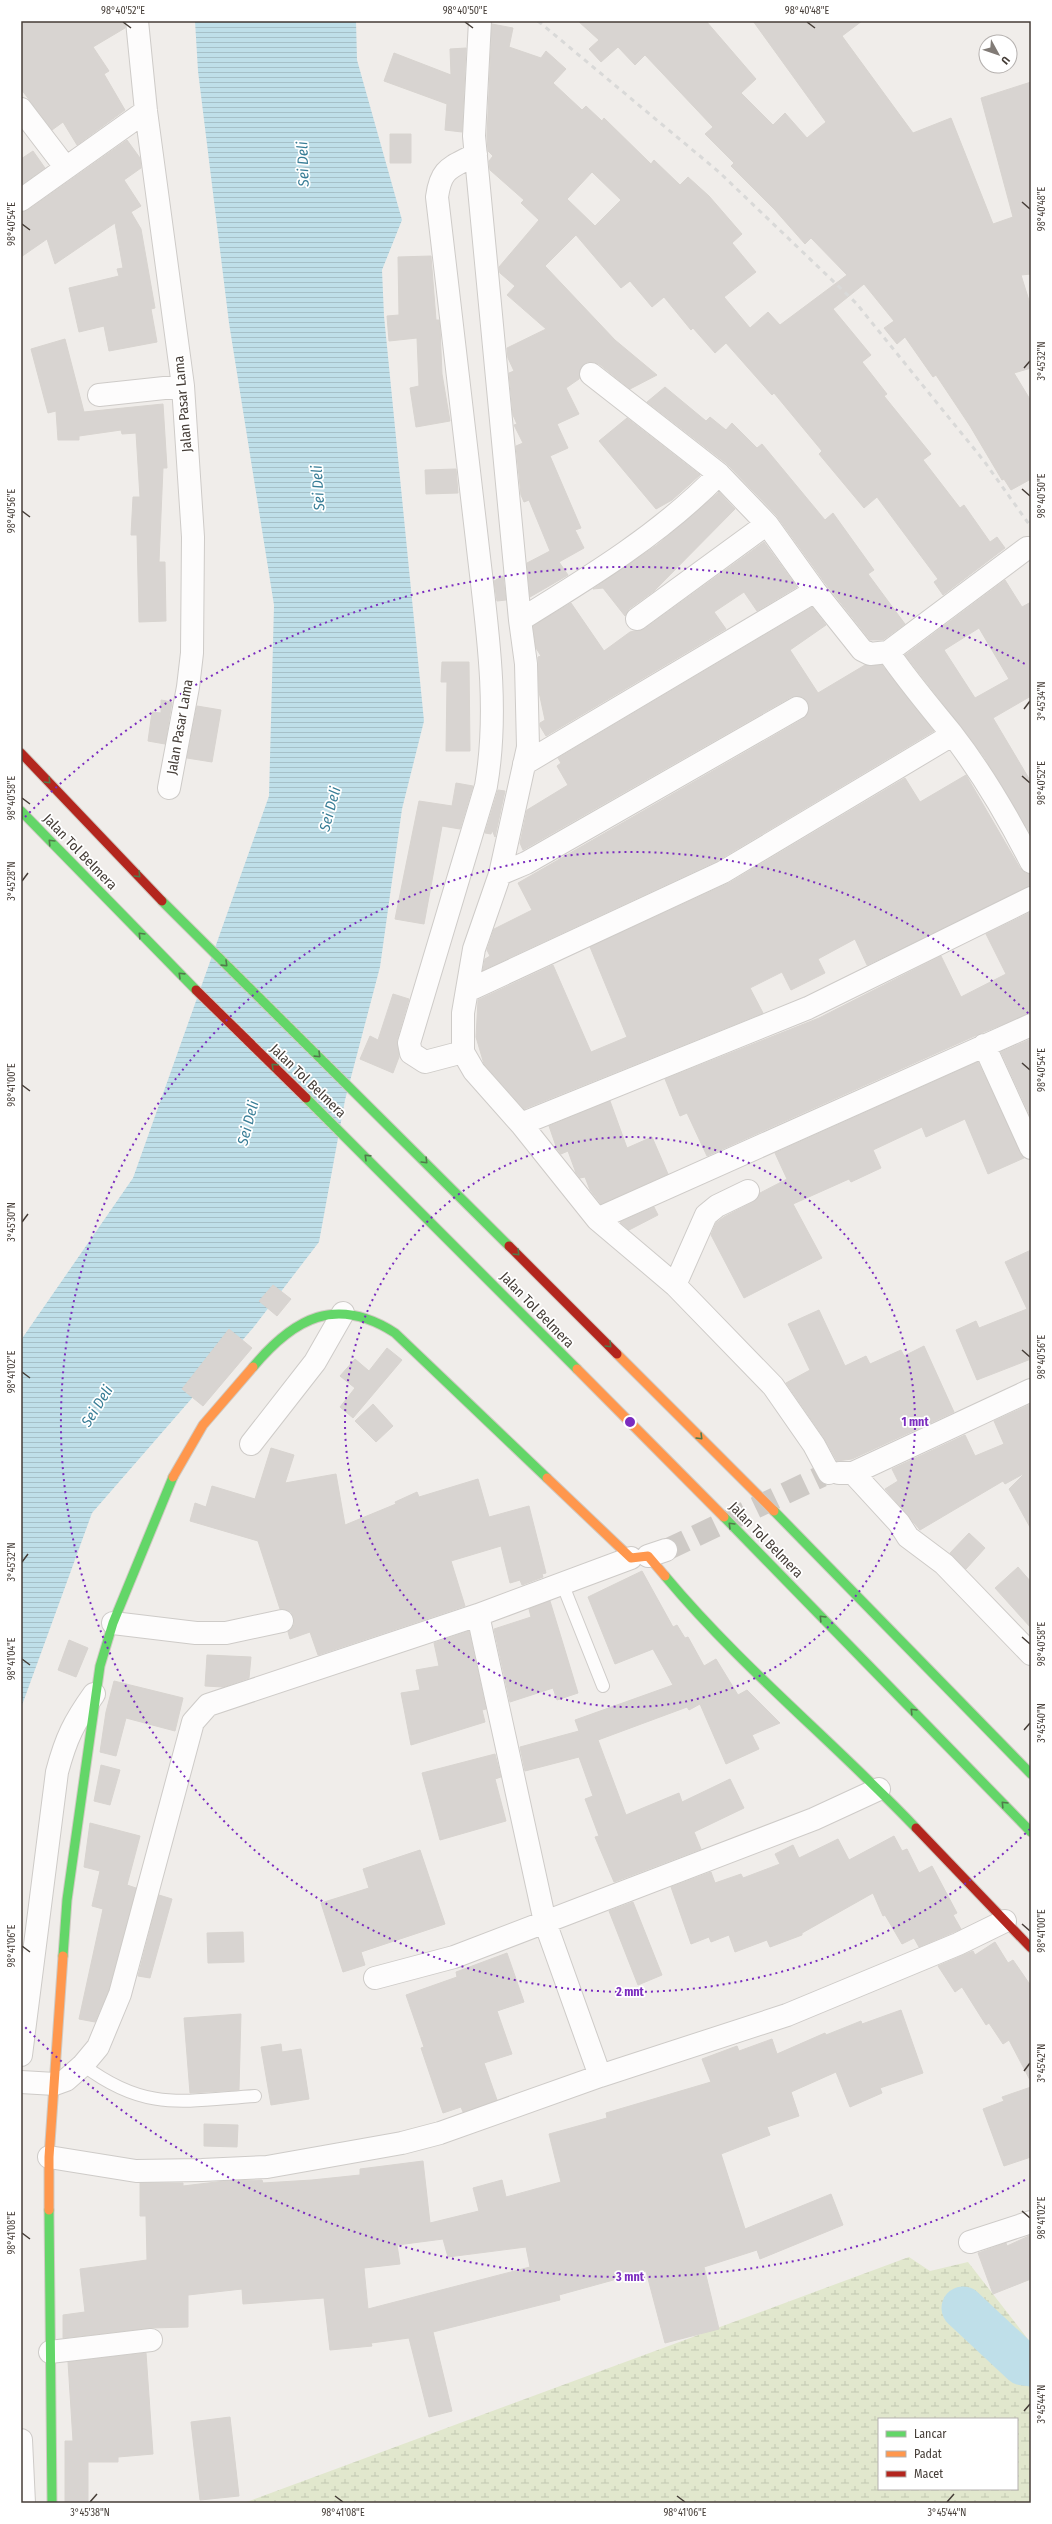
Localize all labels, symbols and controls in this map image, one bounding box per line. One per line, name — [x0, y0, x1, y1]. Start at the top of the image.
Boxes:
text: 98°40'52"E — [101, 5, 145, 17]
text: 98°40'50"E — [443, 5, 488, 17]
text: 98°40'48"E — [785, 5, 829, 17]
north arrow — [978, 34, 1018, 74]
text: U — [998, 53, 1012, 67]
water label: Sei Deli — [293, 141, 313, 188]
text: 98°40'48"E — [1036, 187, 1048, 231]
text: 98°40'54"E — [6, 202, 18, 246]
text: 3°45'32"N — [1036, 342, 1048, 380]
street label: Jalan Pasar Lama — [170, 355, 196, 453]
water label: Sei Deli — [307, 465, 329, 512]
text: 98°40'50"E — [1036, 473, 1048, 518]
text: 98°40'56"E — [6, 489, 18, 533]
street label: Jalan Pasar Lama — [163, 678, 197, 776]
text: 3°45'34"N — [1036, 682, 1048, 720]
text: 98°40'52"E — [1036, 761, 1048, 805]
text: 98°40'58"E — [6, 775, 18, 820]
one-way arrow — [43, 776, 51, 784]
water label: Sei Deli — [315, 785, 345, 834]
street label: Jalan Tol Belmera — [39, 810, 121, 894]
one-way arrow — [48, 839, 55, 847]
text: 3°45'28"N — [6, 861, 18, 901]
one-way arrow — [133, 870, 141, 878]
one-way arrow — [138, 932, 146, 940]
one-way arrow — [220, 959, 228, 967]
one-way arrow — [178, 972, 186, 980]
street label: Jalan Tol Belmera — [266, 1040, 350, 1122]
text: 98°40'54"E — [1036, 1048, 1048, 1092]
one-way arrow — [313, 1050, 321, 1058]
text: 98°41'00"E — [6, 1063, 18, 1107]
one-way arrow — [271, 1063, 279, 1071]
water label: Sei Deli — [233, 1099, 263, 1148]
one-way arrow — [364, 1154, 372, 1162]
one-way arrow — [420, 1156, 428, 1164]
text: 3°45'30"N — [6, 1202, 18, 1242]
one-way arrow — [512, 1248, 520, 1256]
street label: Jalan Tol Belmera — [496, 1268, 578, 1352]
text: 98°40'56"E — [1036, 1335, 1048, 1379]
one-way arrow — [604, 1340, 612, 1348]
text: 98°41'02"E — [6, 1350, 18, 1393]
water label: Sei Deli — [77, 1382, 117, 1431]
centre of rings — [623, 1415, 637, 1429]
text: 1 mnt — [901, 1415, 929, 1429]
one-way arrow — [695, 1432, 703, 1440]
street label: Jalan Tol Belmera — [725, 1498, 807, 1582]
one-way arrow — [729, 1522, 736, 1529]
text: 3°45'32"N — [6, 1543, 18, 1581]
one-way arrow — [819, 1615, 827, 1623]
text: 98°40'58"E — [1036, 1621, 1048, 1666]
text: 98°41'04"E — [6, 1637, 18, 1680]
text: 3°45'40"N — [1036, 1703, 1048, 1743]
one-way arrow — [910, 1708, 918, 1716]
one-way arrow — [1001, 1801, 1009, 1809]
text: 98°41'00"E — [1036, 1909, 1048, 1953]
text: 98°41'06"E — [6, 1924, 18, 1968]
text: 2 mnt — [615, 1985, 645, 1999]
text: 3°45'42"N — [1036, 2044, 1048, 2082]
text: 98°41'02"E — [1036, 2196, 1048, 2239]
text: 98°41'08"E — [6, 2211, 18, 2255]
text: 3 mnt — [615, 2270, 645, 2284]
text: 3°45'44"N — [1036, 2385, 1048, 2423]
legend — [878, 2418, 1018, 2490]
text: Lancar — [914, 2427, 947, 2441]
text: Padat — [914, 2447, 942, 2461]
text: Macet — [914, 2467, 943, 2481]
text: 3°45'38"N — [70, 2507, 110, 2519]
text: 98°41'08"E — [321, 2507, 365, 2519]
text: 98°41'06"E — [663, 2507, 707, 2519]
text: 3°45'44"N — [928, 2507, 966, 2519]

